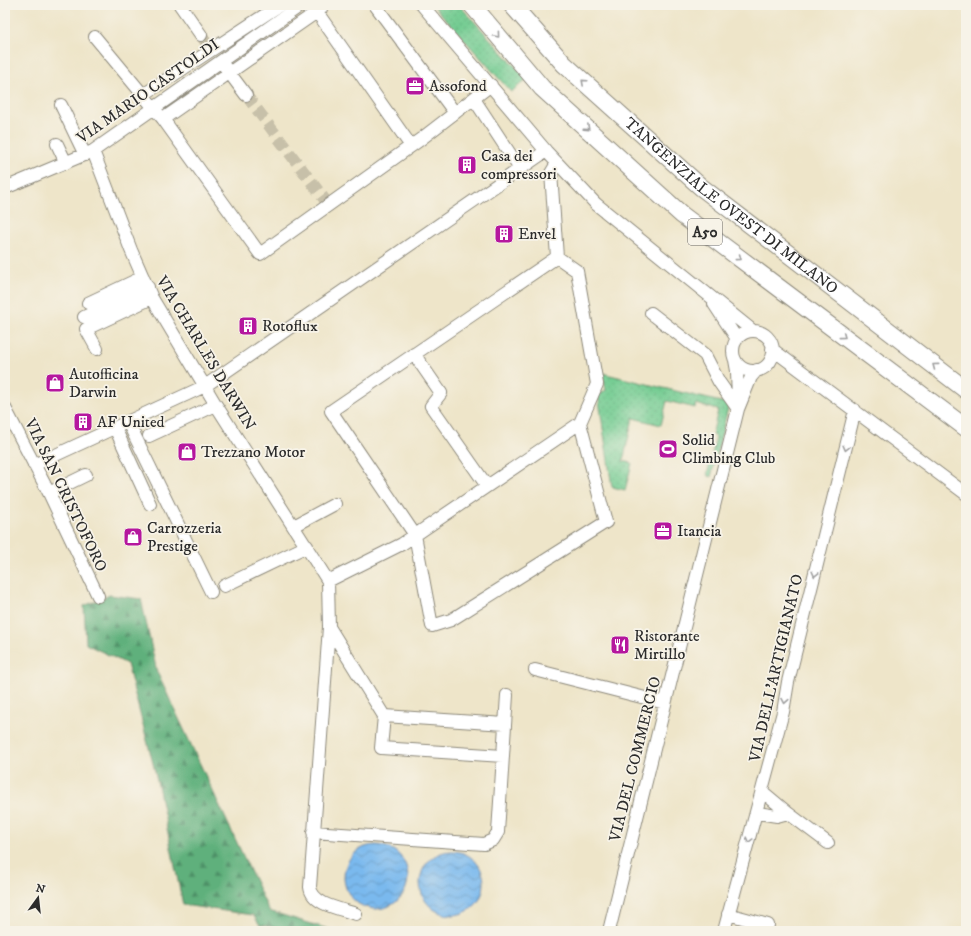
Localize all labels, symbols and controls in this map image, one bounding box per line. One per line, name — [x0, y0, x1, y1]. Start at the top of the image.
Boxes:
one-way arrow — [492, 30, 499, 37]
street label: VIA MARIO CASTOLDI — [72, 34, 223, 148]
office icon: Assofond — [404, 75, 426, 97]
place label: Assofond — [429, 76, 487, 96]
one-way arrow — [581, 79, 589, 87]
street label: TANGENZIALE OVEST DI MILANO — [620, 113, 842, 298]
one-way arrow — [582, 124, 589, 131]
place label: Casa dei compressori — [481, 146, 557, 184]
building icon: Casa dei compressori — [456, 154, 478, 176]
road number: A50 — [688, 219, 722, 245]
building icon: Envel — [493, 223, 515, 245]
place label: Envel — [518, 224, 556, 244]
one-way arrow — [734, 253, 741, 260]
street label: VIA CHARLES DARWIN — [151, 271, 260, 434]
building icon: Rotoflux — [237, 315, 259, 337]
place label: Rotoflux — [262, 316, 318, 336]
one-way arrow — [838, 331, 845, 338]
one-way arrow — [932, 363, 939, 371]
place label: Autofficina Darwin — [69, 364, 139, 402]
shop icon: Autofficina Darwin — [44, 372, 66, 394]
building icon: AF United — [72, 411, 94, 433]
place label: AF United — [97, 412, 165, 432]
street label: VIA SAN CRISTOFORO — [20, 414, 112, 575]
place label: Solid Climbing Club — [682, 430, 775, 468]
sports icon: Solid Climbing Club — [657, 438, 679, 460]
shop icon: Trezzano Motor — [176, 441, 198, 463]
place label: Trezzano Motor — [201, 442, 305, 462]
one-way arrow — [842, 445, 850, 451]
place label: Carrozzeria Prestige — [147, 518, 222, 556]
office icon: Itancia — [652, 520, 674, 542]
place label: Itancia — [677, 521, 722, 541]
shop icon: Carrozzeria Prestige — [122, 526, 144, 548]
one-way arrow — [811, 571, 819, 578]
street label: VIA DELL'ARTIGIANATO — [744, 572, 807, 765]
place label: Ristorante Mirtillo — [634, 626, 700, 664]
restaurant icon: Ristorante Mirtillo — [609, 634, 631, 656]
street label: VIA DEL COMMERCIO — [605, 674, 665, 845]
one-way arrow — [781, 698, 790, 704]
one-way arrow — [746, 837, 754, 844]
north arrow — [18, 878, 58, 918]
text: N — [34, 881, 47, 897]

